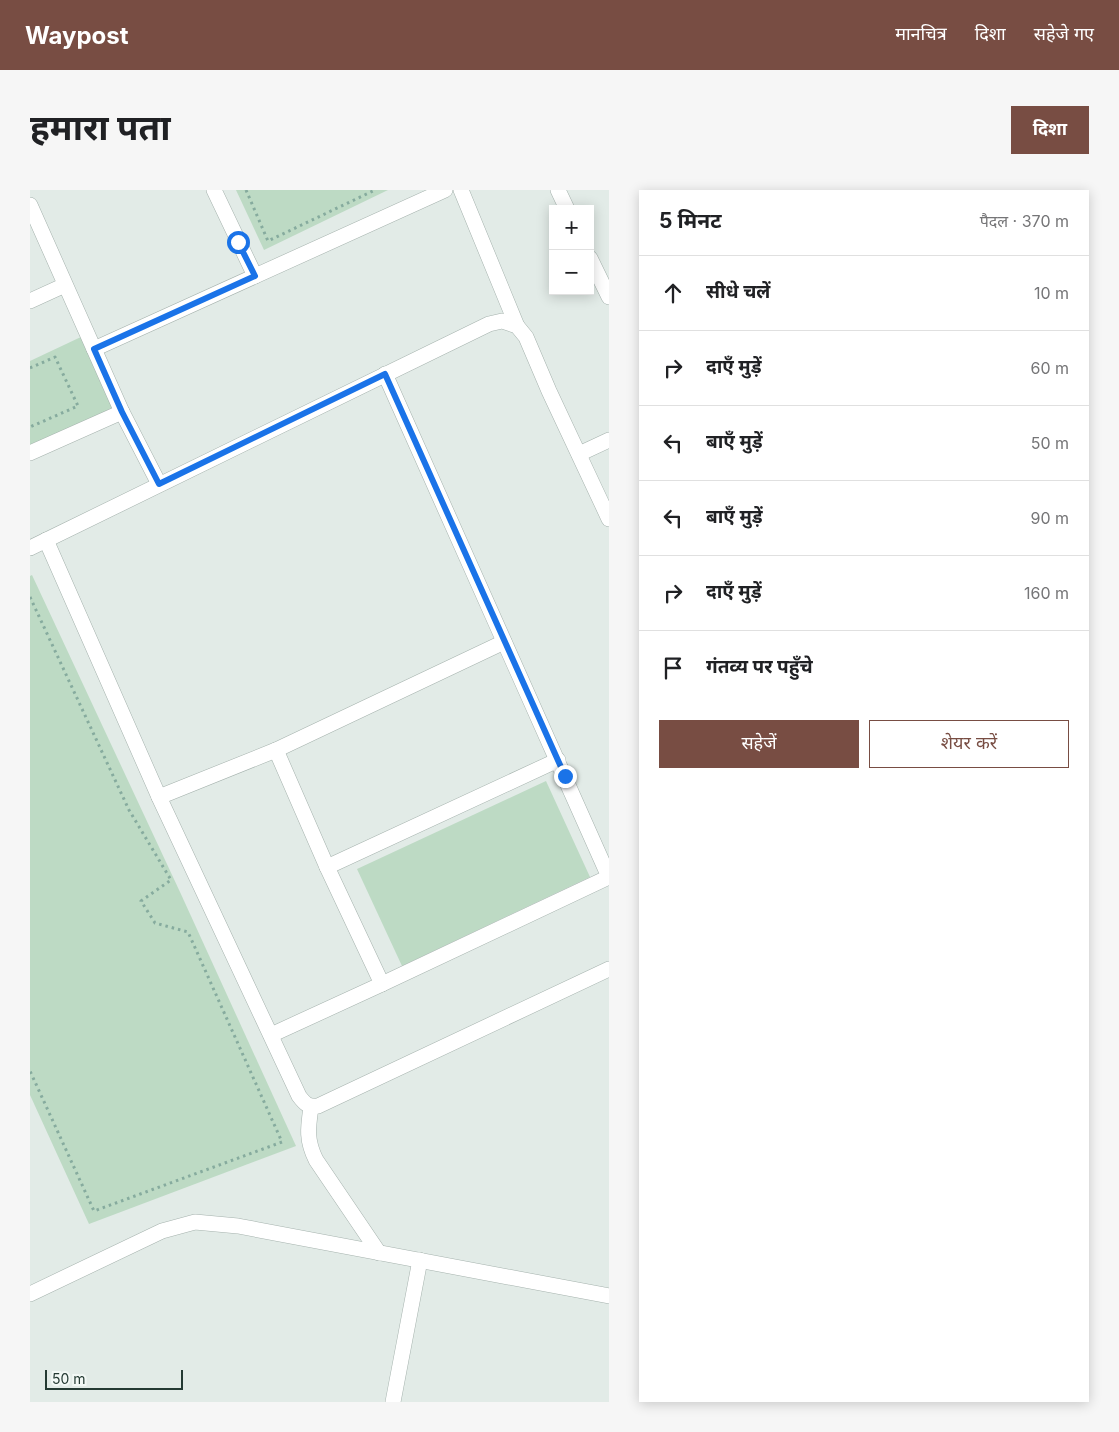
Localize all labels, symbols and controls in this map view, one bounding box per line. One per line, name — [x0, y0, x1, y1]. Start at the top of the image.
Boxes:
text: Waypost — [25, 21, 129, 50]
text: मानचित्र — [895, 23, 947, 44]
text: दिशा — [975, 23, 1006, 44]
text: सहेजे गए — [1034, 23, 1094, 44]
text: हमारा पता — [30, 106, 170, 148]
button: दिशा — [1011, 106, 1089, 154]
map controls — [549, 205, 594, 295]
button: + — [549, 205, 594, 250]
text: 5 मिनट — [659, 208, 721, 233]
text: पैदल · 370 m — [980, 211, 1069, 231]
route start — [227, 231, 250, 254]
button: − — [549, 250, 594, 295]
icon: ahead — [659, 279, 687, 307]
text: सीधे चलें — [706, 280, 770, 303]
text: 10 m — [1034, 283, 1069, 303]
icon: right — [659, 354, 687, 382]
text: दाएँ मुड़ें — [706, 355, 762, 378]
text: 60 m — [1030, 358, 1069, 378]
icon: left — [659, 429, 687, 457]
text: बाएँ मुड़ें — [706, 430, 763, 453]
text: 50 m — [1031, 433, 1069, 453]
icon: left — [659, 504, 687, 532]
text: बाएँ मुड़ें — [706, 505, 763, 528]
text: 90 m — [1030, 508, 1069, 528]
icon: right — [659, 579, 687, 607]
text: दाएँ मुड़ें — [706, 580, 762, 603]
text: 160 m — [1024, 583, 1069, 603]
icon: arrive — [659, 654, 687, 682]
text: गंतव्य पर पहुँचे — [706, 655, 813, 678]
button: सहेजें — [659, 720, 859, 768]
button: शेयर करें — [869, 720, 1069, 768]
route end — [554, 765, 577, 788]
scale bar — [45, 1367, 182, 1390]
text: 50 m — [52, 1370, 86, 1387]

